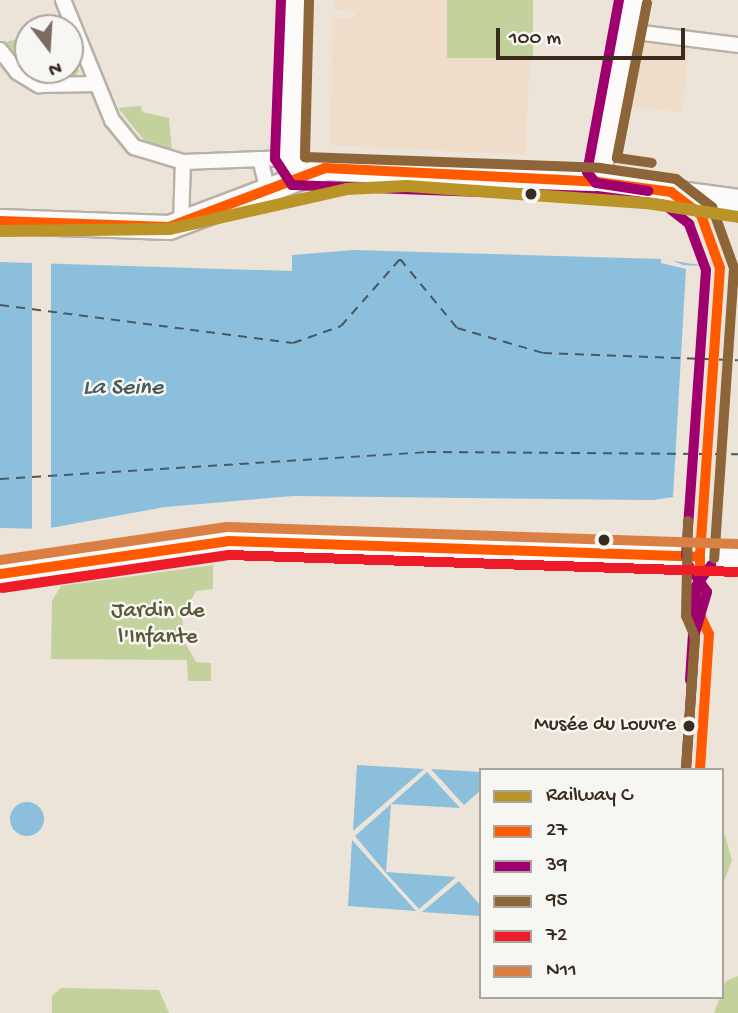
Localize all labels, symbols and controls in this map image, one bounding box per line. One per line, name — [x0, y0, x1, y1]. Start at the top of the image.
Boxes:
north arrow — [14, 14, 84, 84]
scale bar — [500, 14, 689, 58]
text: 100 m — [509, 27, 561, 52]
text: N — [45, 55, 64, 80]
unlabelled marker — [524, 187, 538, 201]
water label: La Seine — [83, 375, 163, 403]
unlabelled marker — [597, 533, 611, 547]
park label: Jardin de l'Infante — [111, 598, 205, 652]
place label: Musée du Louvre — [534, 713, 676, 739]
marker: Musée du Louvre — [682, 719, 696, 733]
legend — [479, 768, 724, 999]
text: Railway C — [546, 784, 632, 809]
text: 27 — [546, 819, 567, 844]
text: 39 — [546, 854, 567, 879]
text: 95 — [546, 889, 568, 914]
text: 72 — [546, 924, 567, 949]
text: N11 — [546, 959, 577, 984]

